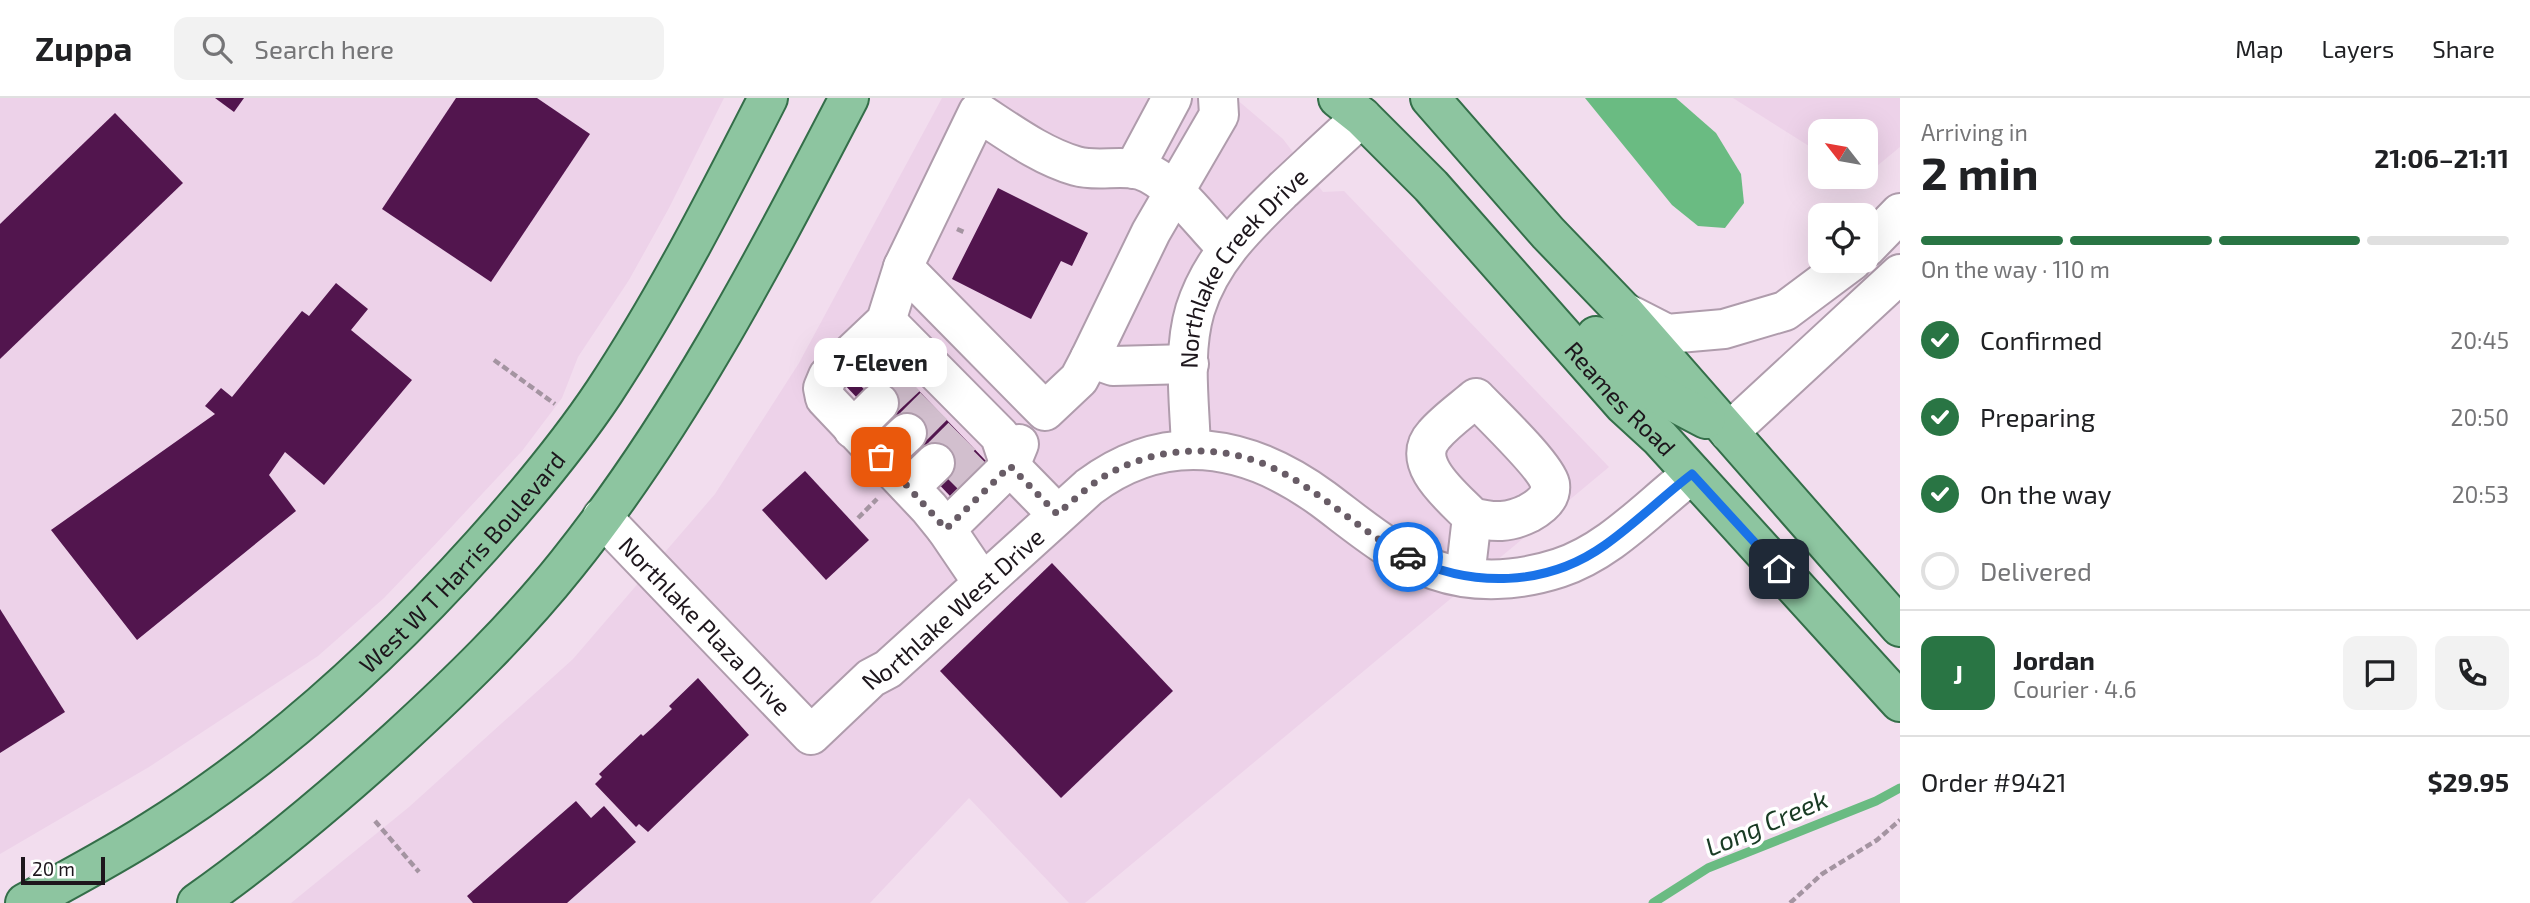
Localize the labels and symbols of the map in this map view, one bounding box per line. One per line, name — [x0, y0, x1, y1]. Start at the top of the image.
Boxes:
north arrow — [1808, 119, 1878, 189]
street label: Northlake Creek Drive — [1173, 161, 1313, 369]
street label: Reames Road — [1560, 335, 1683, 461]
callout: 7-Eleven — [814, 338, 948, 387]
pin — [851, 427, 911, 487]
street label: West W T Harris Boulevard — [352, 445, 570, 678]
street label: Northlake West Drive — [855, 521, 1049, 695]
courier — [1373, 522, 1443, 592]
street label: Northlake Plaza Drive — [614, 530, 798, 720]
pin — [1749, 539, 1809, 599]
water label: Long Creek — [1700, 782, 1832, 862]
scale bar — [21, 854, 105, 886]

